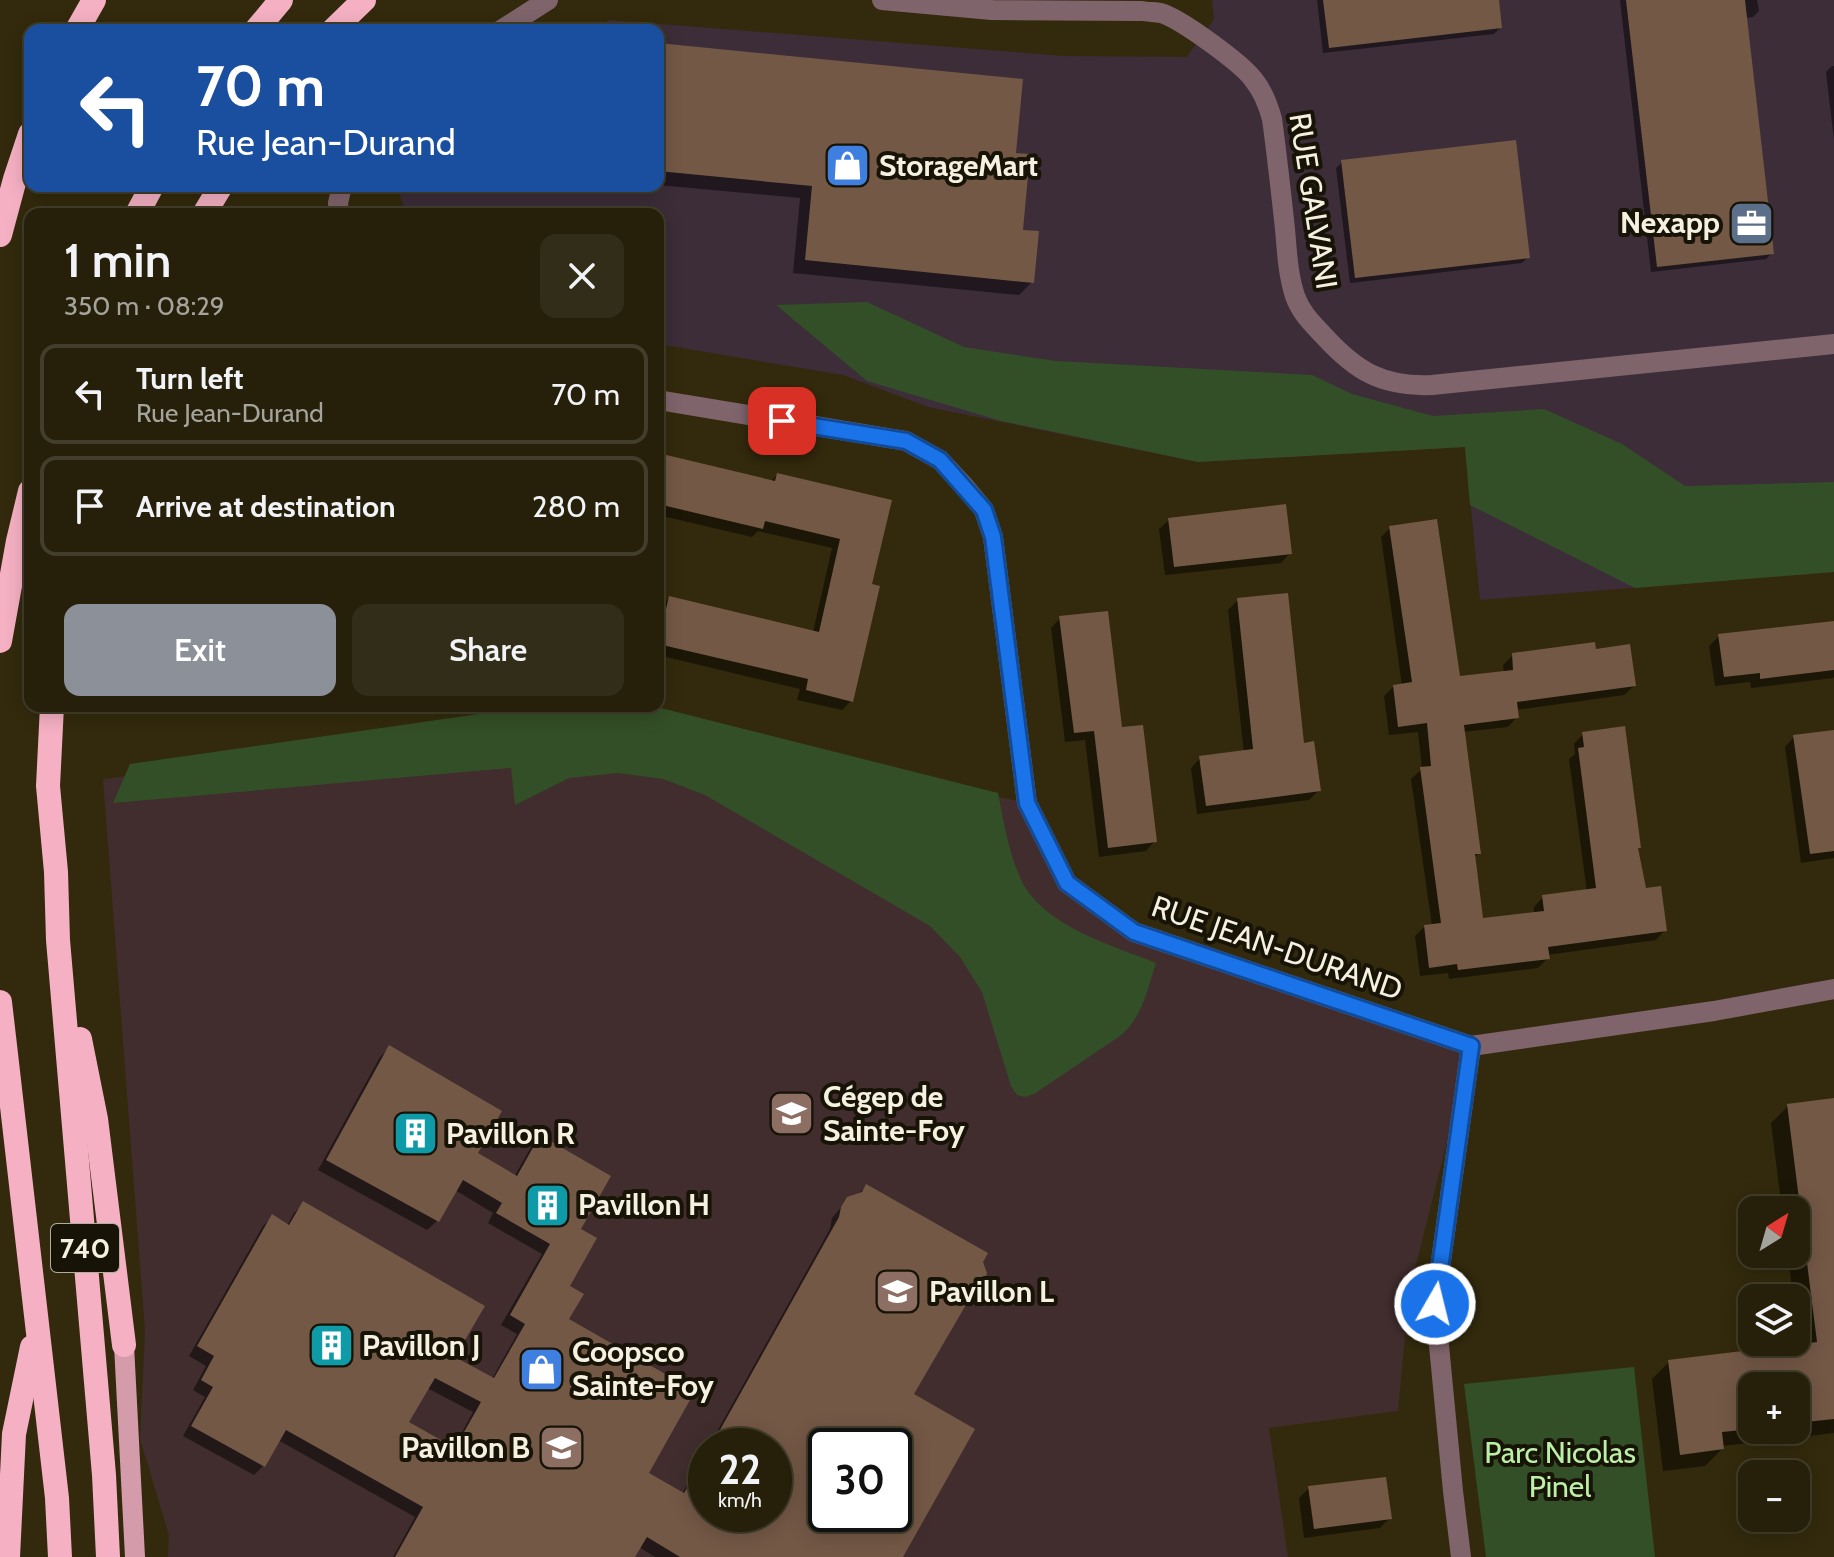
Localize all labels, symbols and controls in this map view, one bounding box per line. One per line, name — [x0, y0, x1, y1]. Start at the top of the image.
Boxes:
text: 70 m — [196, 52, 325, 120]
icon: left — [64, 56, 168, 160]
street label: RUE GALVANI — [1281, 110, 1346, 292]
text: Rue Jean-Durand — [196, 120, 456, 164]
shop icon: StorageMart — [824, 142, 872, 190]
place label: StorageMart — [879, 147, 1038, 184]
office icon: Nexapp — [1727, 199, 1775, 247]
place label: Nexapp — [1620, 204, 1720, 241]
text: 1 min — [64, 231, 171, 289]
button: close — [540, 234, 624, 318]
text: 350 m · 08:29 — [64, 290, 225, 322]
text: Turn left — [136, 360, 244, 397]
icon: left — [68, 372, 112, 416]
text: 70 m — [551, 376, 620, 413]
pin — [748, 387, 816, 455]
text: Rue Jean-Durand — [136, 397, 324, 429]
icon: arrive — [760, 399, 804, 443]
icon: arrive — [68, 484, 112, 528]
text: Arrive at destination — [136, 488, 396, 525]
text: 280 m — [532, 488, 620, 525]
button: Exit — [64, 604, 336, 696]
button: Share — [352, 604, 624, 696]
street label: RUE JEAN-DURAND — [1147, 887, 1407, 1008]
place label: Cégep de Sainte-Foy — [823, 1078, 966, 1149]
school or university icon: Cégep de Sainte-Foy — [768, 1090, 816, 1138]
building icon: Pavillon R — [391, 1110, 439, 1158]
place label: Pavillon R — [446, 1115, 575, 1152]
building icon: Pavillon H — [523, 1181, 571, 1229]
place label: Pavillon H — [578, 1186, 710, 1223]
north arrow — [1738, 1196, 1810, 1268]
map controls — [1738, 1196, 1810, 1532]
road number: 740 — [51, 1224, 119, 1272]
position arrow — [1393, 1262, 1477, 1346]
school or university icon: Pavillon L — [874, 1268, 922, 1316]
place label: Pavillon L — [929, 1273, 1054, 1310]
button: layers — [1738, 1284, 1810, 1356]
building icon: Pavillon J — [307, 1322, 355, 1370]
place label: Pavillon J — [362, 1327, 480, 1364]
place label: Coopsco Sainte-Foy — [572, 1333, 715, 1404]
shop icon: Coopsco Sainte-Foy — [517, 1345, 565, 1393]
button: + — [1738, 1372, 1810, 1444]
school or university icon: Pavillon B — [537, 1424, 585, 1472]
speed limit sign: 30 — [808, 1428, 912, 1532]
place label: Pavillon B — [401, 1429, 530, 1466]
park label: Parc Nicolas Pinel — [1484, 1434, 1636, 1505]
text: 22 — [719, 1445, 761, 1494]
button: − — [1738, 1460, 1810, 1532]
text: km/h — [718, 1488, 762, 1512]

